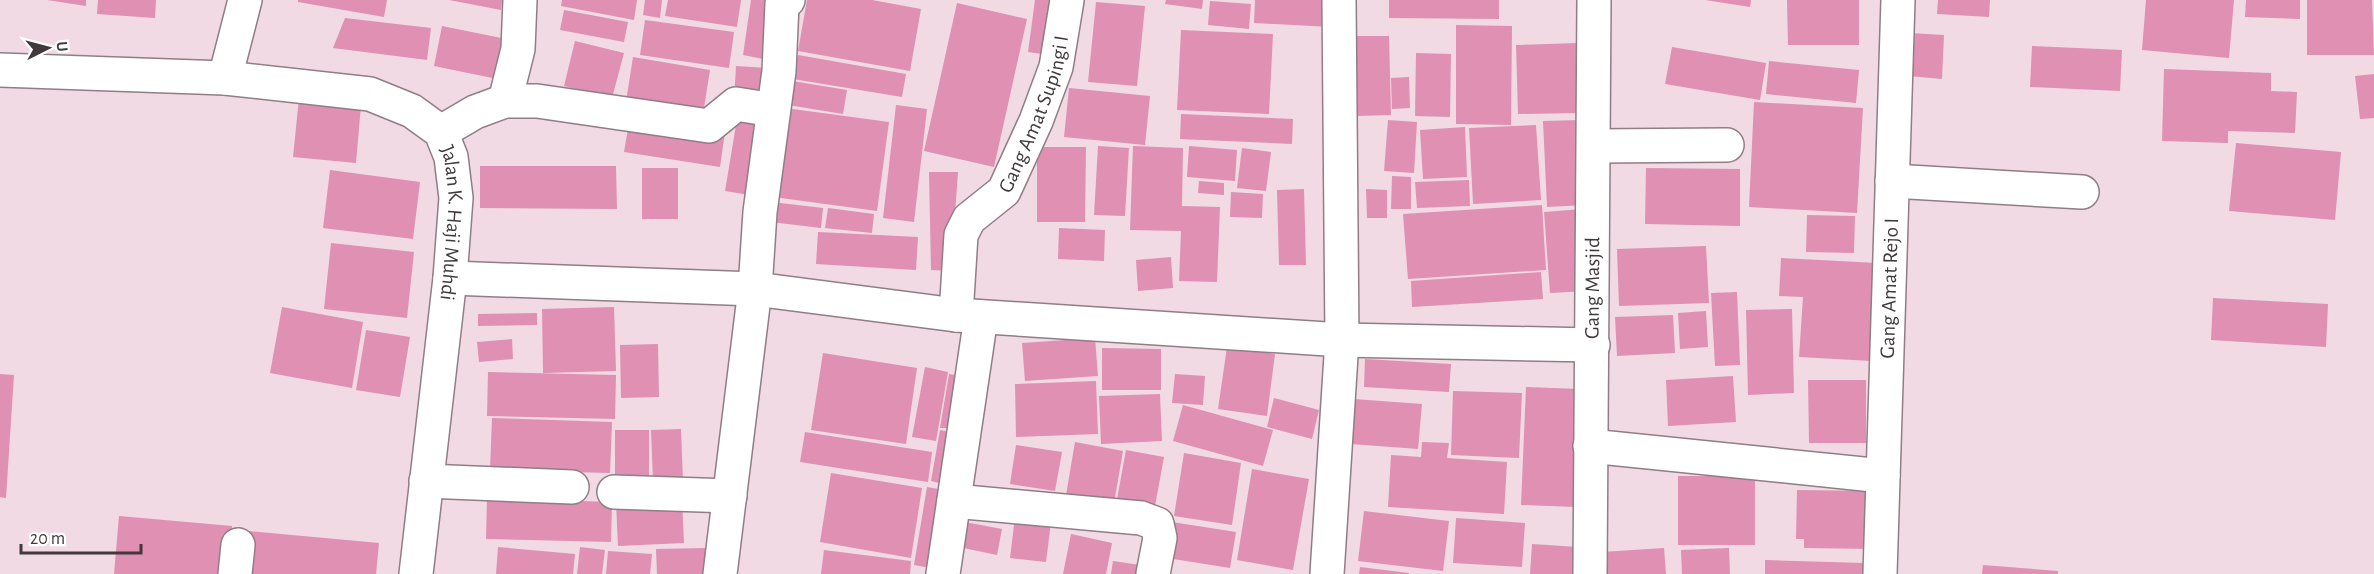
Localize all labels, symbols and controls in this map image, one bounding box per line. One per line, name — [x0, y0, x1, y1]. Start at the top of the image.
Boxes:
north arrow — [18, 18, 78, 78]
street label: Gang Amat Supingi I — [995, 34, 1072, 196]
text: U — [53, 41, 70, 52]
street label: Jalan K. Haji Muhdi — [436, 142, 466, 302]
street label: Gang Amat Rejo I — [1877, 218, 1902, 359]
street label: Gang Masjid — [1582, 237, 1603, 339]
scale bar — [21, 517, 141, 555]
text: 20 m — [30, 530, 65, 548]

